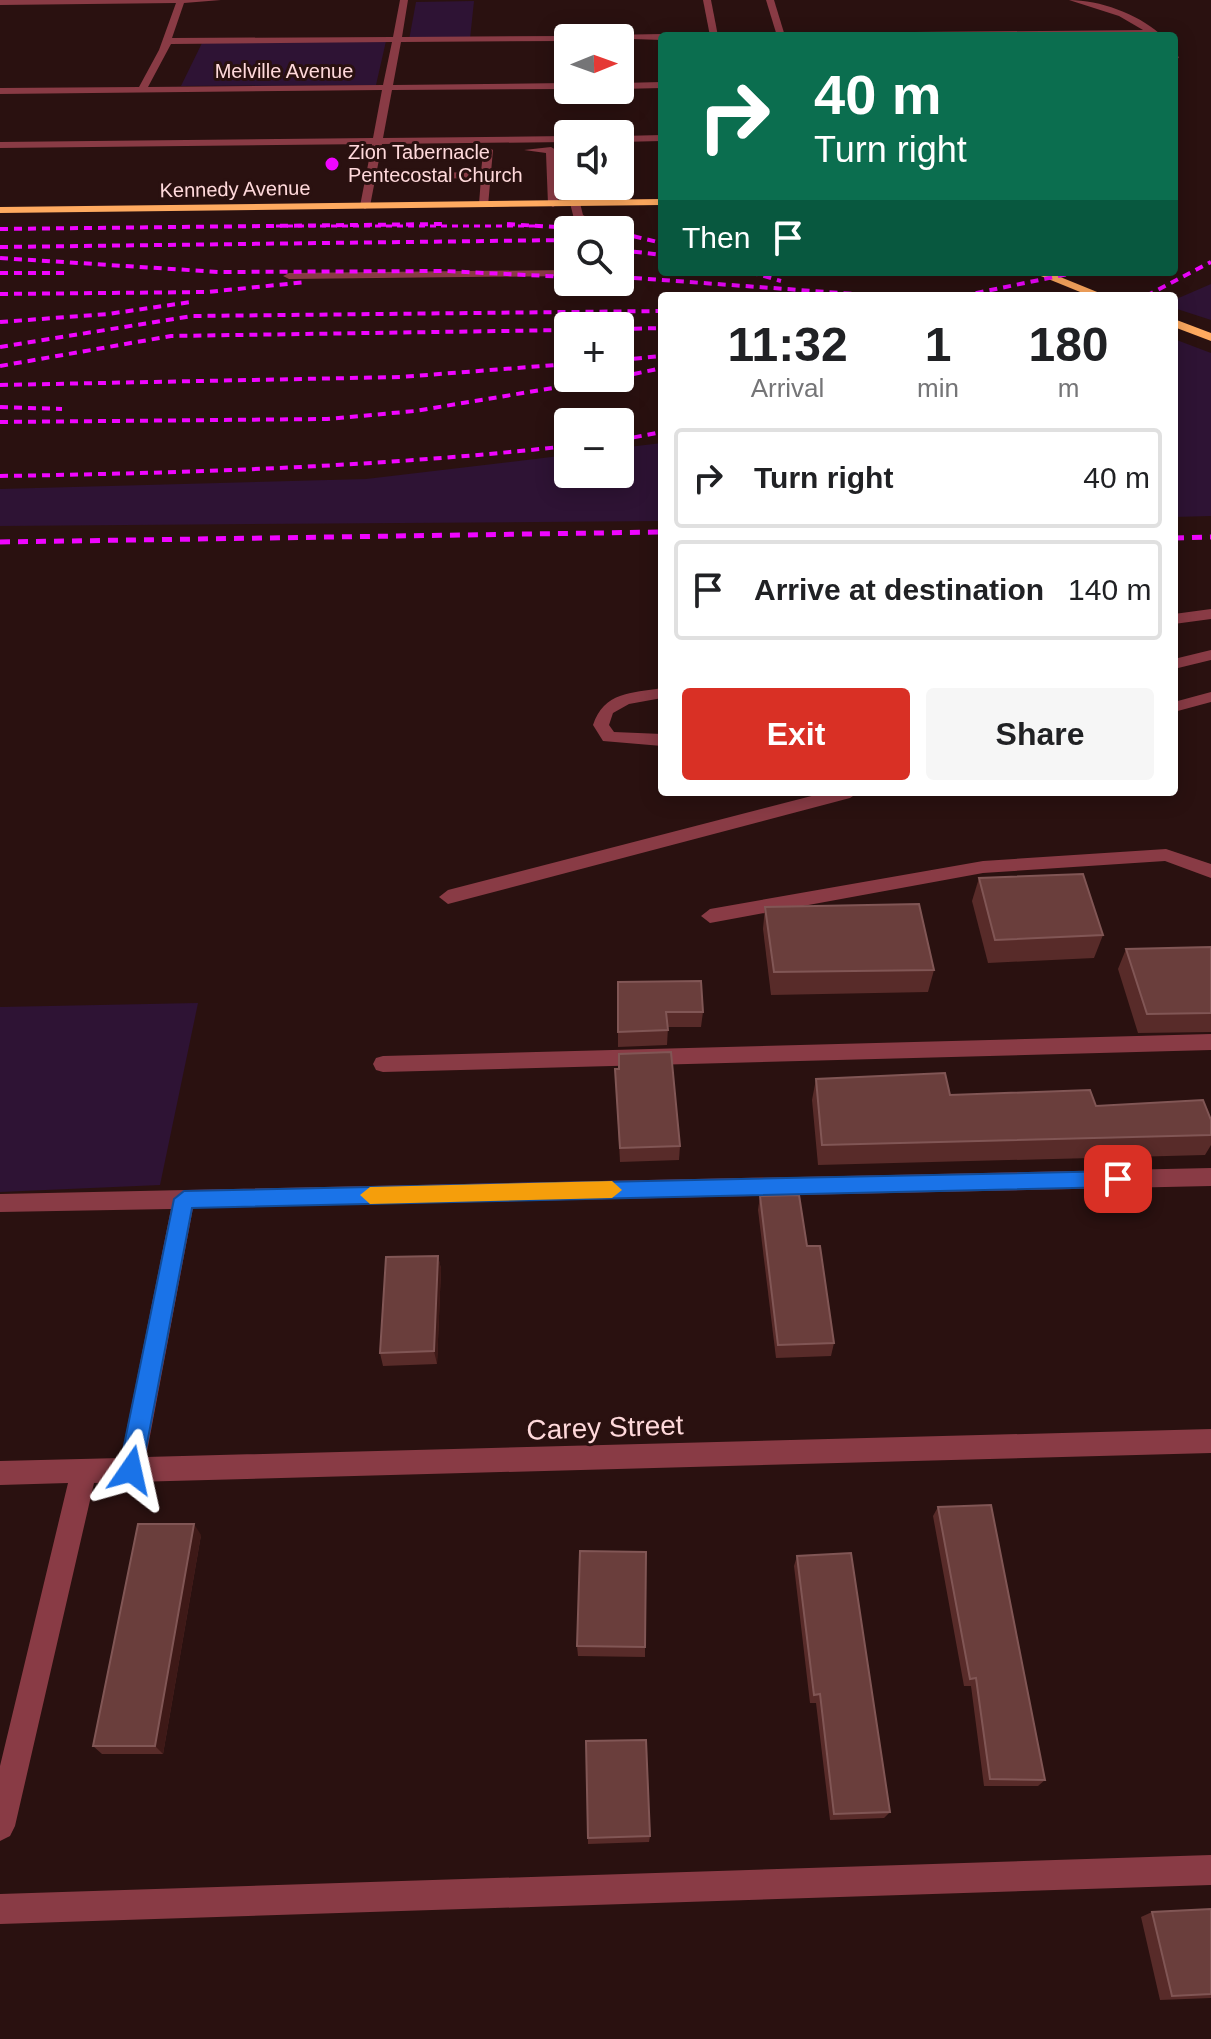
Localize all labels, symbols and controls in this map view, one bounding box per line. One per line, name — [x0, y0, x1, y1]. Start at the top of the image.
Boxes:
north arrow — [554, 24, 634, 104]
map controls — [554, 24, 634, 488]
street label: Melville Avenue — [215, 60, 353, 82]
text: 40 m — [814, 63, 942, 126]
icon: right — [682, 64, 786, 168]
button: sound — [554, 120, 634, 200]
text: Turn right — [814, 129, 967, 170]
place label: Zion Tabernacle Pentecostal Church — [348, 141, 523, 186]
marker: Zion Tabernacle Pentecostal Church — [323, 155, 341, 173]
street label: Kennedy Avenue — [159, 177, 311, 201]
button: search — [554, 216, 634, 296]
icon: arrive — [766, 216, 810, 260]
text: Then — [682, 221, 750, 254]
button: + — [554, 312, 634, 392]
text: 11:32 — [727, 318, 848, 371]
text: 1 — [925, 318, 951, 371]
text: 180 — [1028, 318, 1109, 371]
text: Arrival — [751, 373, 824, 403]
text: min — [917, 373, 959, 403]
text: m — [1058, 373, 1079, 403]
button: − — [554, 408, 634, 488]
icon: right — [686, 456, 730, 500]
text: Turn right — [754, 461, 893, 494]
text: 40 m — [1083, 461, 1150, 494]
icon: arrive — [686, 568, 730, 612]
text: Arrive at destination — [754, 573, 1044, 606]
text: 140 m — [1068, 573, 1151, 606]
button: Exit — [682, 688, 910, 780]
button: Share — [926, 688, 1154, 780]
pin — [1084, 1145, 1152, 1213]
icon: arrive — [1096, 1157, 1140, 1201]
street label: Carey Street — [526, 1409, 684, 1446]
position arrow — [89, 1428, 173, 1512]

